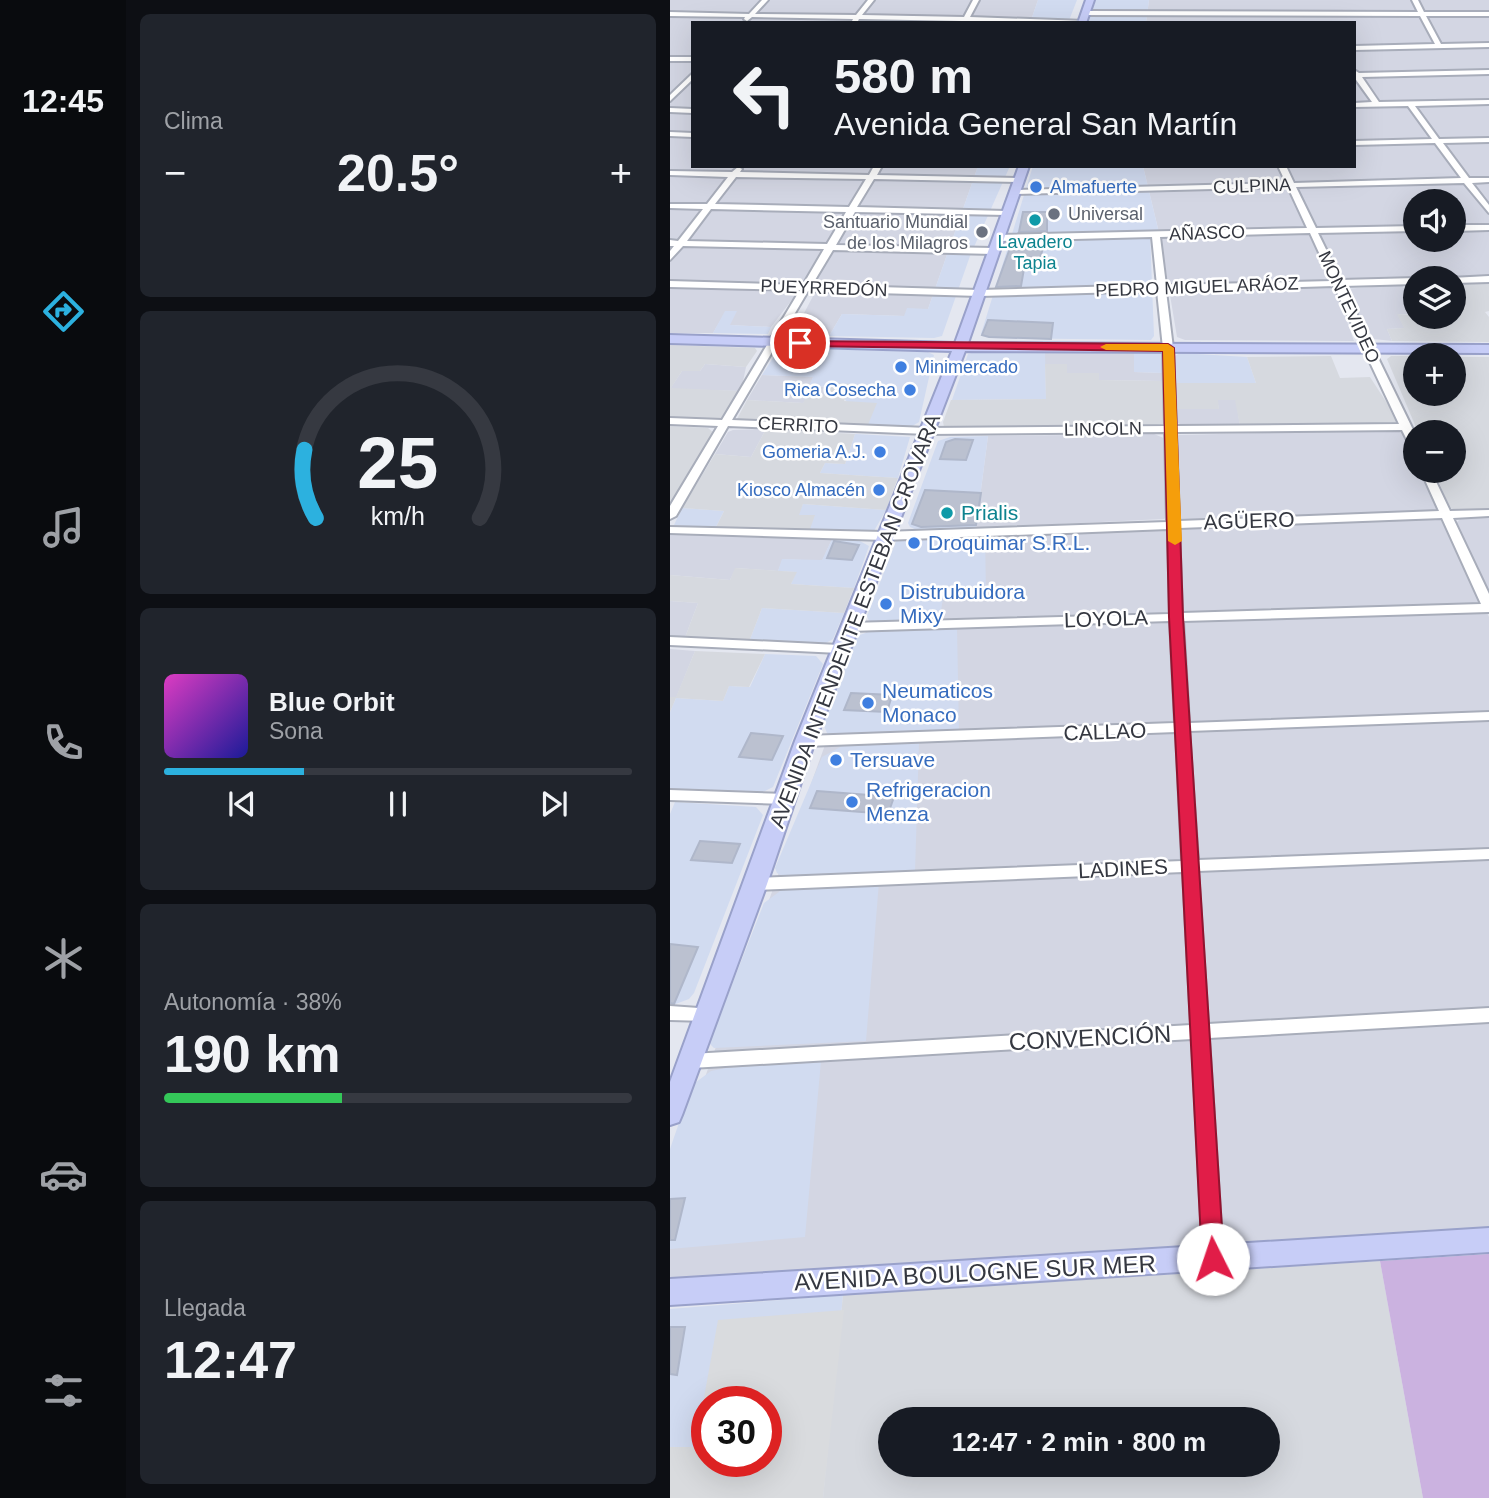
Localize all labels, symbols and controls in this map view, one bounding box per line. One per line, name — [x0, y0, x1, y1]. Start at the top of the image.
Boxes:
icon: left — [719, 49, 810, 140]
text: 580 m — [834, 49, 973, 103]
text: 12:45 — [22, 83, 104, 119]
text: Avenida General San Martín — [834, 106, 1237, 142]
text: Clima — [164, 108, 223, 134]
text: 20.5° — [337, 144, 459, 202]
text: − — [164, 152, 186, 194]
text: + — [610, 152, 632, 194]
street label: CULPINA — [1213, 175, 1291, 197]
place label: Almafuerte — [1050, 177, 1137, 197]
marker: Almafuerte — [1028, 179, 1044, 195]
map controls — [1403, 189, 1466, 483]
button: sound — [1403, 189, 1466, 252]
place label: Universal — [1068, 204, 1143, 224]
marker: Universal — [1046, 206, 1062, 222]
place label: Santuario Mundial de los Milagros — [823, 212, 968, 253]
marker: Lavadero Tapia — [1027, 212, 1043, 228]
street label: AÑASCO — [1169, 221, 1245, 244]
marker: Santuario Mundial de los Milagros — [974, 224, 990, 240]
place label: Lavadero Tapia — [997, 232, 1073, 273]
street label: MONTEVIDEO — [1314, 248, 1384, 366]
button: layers — [1403, 266, 1466, 329]
street label: PEDRO MIGUEL ARÁOZ — [1095, 273, 1299, 301]
street label: PUEYRREDÓN — [760, 275, 888, 300]
icon: directions — [39, 287, 88, 336]
pin — [770, 313, 830, 373]
icon: arrive — [781, 324, 819, 362]
button: + — [1403, 343, 1466, 406]
place label: Minimercado — [915, 357, 1018, 377]
marker: Minimercado — [893, 359, 909, 375]
place label: Rica Cosecha — [784, 380, 897, 400]
marker: Rica Cosecha — [902, 382, 918, 398]
street label: AVENIDA INTENDENTE ESTEBAN CROVARA — [765, 411, 944, 831]
street label: CERRITO — [757, 413, 839, 437]
street label: LINCOLN — [1064, 418, 1142, 440]
button: − — [1403, 420, 1466, 483]
text: 25 — [358, 423, 438, 504]
place label: Gomeria A.J. — [762, 442, 866, 462]
marker: Gomeria A.J. — [872, 444, 888, 460]
place label: Kiosco Almacén — [737, 480, 865, 500]
marker: Kiosco Almacén — [871, 482, 887, 498]
place label: Prialis — [961, 501, 1018, 524]
text: km/h — [371, 502, 425, 530]
icon: music — [39, 503, 88, 552]
marker: Prialis — [939, 505, 955, 521]
street label: AGÜERO — [1203, 507, 1295, 534]
place label: Droquimar S.R.L. — [928, 531, 1090, 554]
marker: Droquimar S.R.L. — [906, 535, 922, 551]
place label: Distrubuidora Mixy — [900, 580, 1025, 627]
marker: Distrubuidora Mixy — [878, 596, 894, 612]
street label: LOYOLA — [1064, 606, 1148, 631]
place label: Neumaticos Monaco — [882, 679, 993, 726]
text: Blue Orbit — [269, 687, 395, 717]
marker: Neumaticos Monaco — [860, 695, 876, 711]
icon: phone — [39, 718, 88, 767]
text: Sona — [269, 718, 323, 744]
street label: CALLAO — [1063, 719, 1147, 744]
place label: Tersuave — [850, 748, 935, 771]
marker: Tersuave — [828, 752, 844, 768]
place label: Refrigeracion Menza — [866, 778, 991, 825]
icon: previous — [223, 785, 261, 823]
icon: pause — [379, 785, 417, 823]
icon: next — [535, 785, 573, 823]
marker: Refrigeracion Menza — [844, 794, 860, 810]
street label: LADINES — [1077, 855, 1168, 882]
icon: climate — [39, 934, 88, 983]
text: Autonomía · 38% — [164, 989, 342, 1015]
street label: CONVENCIÓN — [1008, 1020, 1172, 1055]
text: 190 km — [164, 1025, 340, 1083]
icon: car — [39, 1150, 88, 1199]
position arrow — [1176, 1222, 1250, 1296]
street label: AVENIDA BOULOGNE SUR MER — [793, 1250, 1157, 1295]
text: Llegada — [164, 1295, 246, 1321]
text: 12:47 — [164, 1331, 297, 1389]
icon: filters — [39, 1366, 88, 1415]
speed limit sign: 30 — [691, 1386, 782, 1477]
text: 12:47 · 2 min · 800 m — [952, 1427, 1206, 1457]

